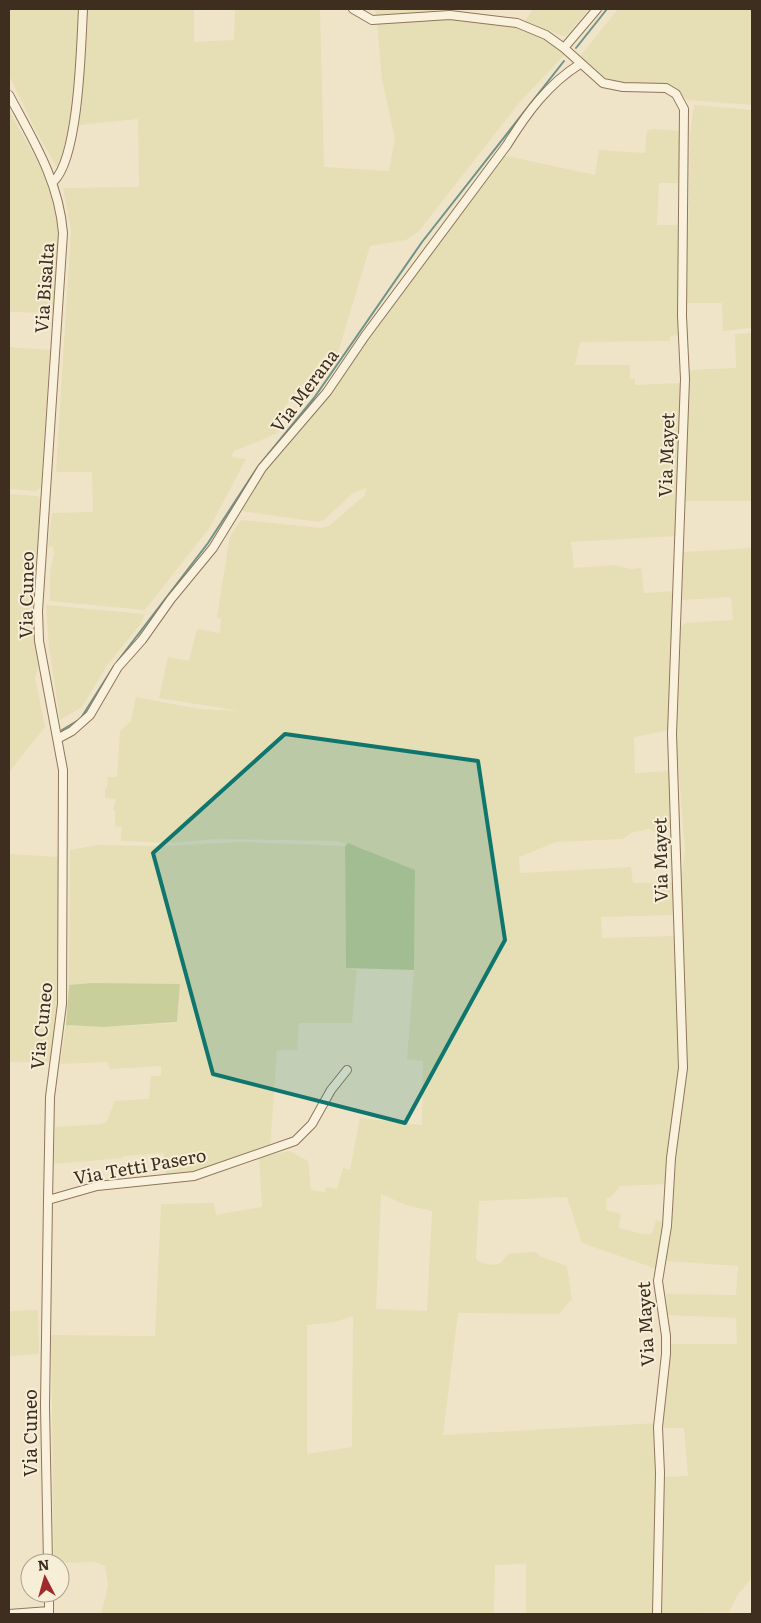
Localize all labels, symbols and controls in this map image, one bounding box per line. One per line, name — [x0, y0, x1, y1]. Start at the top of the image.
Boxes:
street label: Via Bisalta — [27, 241, 60, 334]
street label: Via Merana — [263, 342, 345, 438]
street label: Via Mayet — [651, 411, 681, 498]
street label: Via Cuneo — [11, 551, 40, 639]
street label: Via Mayet — [645, 817, 674, 903]
street label: Via Cuneo — [22, 981, 59, 1071]
street label: Via Tetti Pasero — [71, 1141, 208, 1190]
street label: Via Mayet — [629, 1280, 660, 1367]
street label: Via Cuneo — [16, 1389, 43, 1477]
north arrow — [20, 1553, 70, 1603]
text: N — [37, 1553, 51, 1575]

